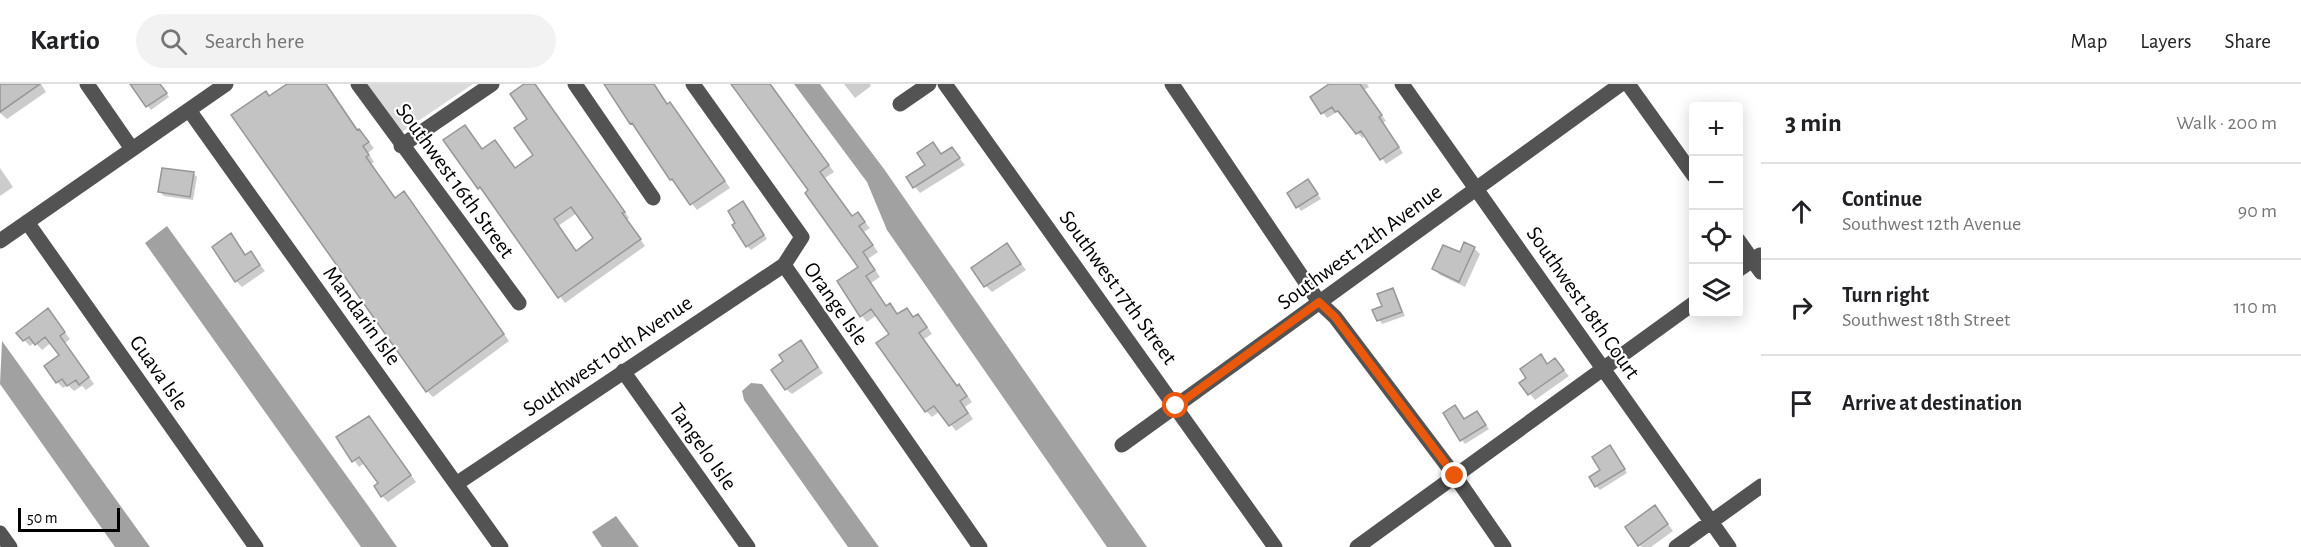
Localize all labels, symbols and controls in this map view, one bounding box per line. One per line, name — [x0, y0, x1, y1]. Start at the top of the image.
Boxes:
search box — [136, 14, 556, 68]
icon: search — [157, 25, 190, 58]
text: Kartio — [30, 27, 100, 55]
text: Search here — [205, 30, 304, 52]
text: Map — [2071, 31, 2107, 52]
text: Layers — [2140, 31, 2191, 52]
text: Share — [2224, 31, 2271, 52]
street label: Southwest 16th Street — [392, 99, 519, 262]
map controls — [1689, 102, 1743, 318]
button: + — [1689, 102, 1743, 156]
text: 3 min — [1785, 110, 1842, 136]
text: Walk · 200 m — [2176, 113, 2277, 133]
button: − — [1689, 156, 1743, 210]
street label: Southwest 12th Avenue — [1273, 180, 1446, 314]
text: Continue — [1842, 188, 1922, 210]
icon: ahead — [1785, 195, 1818, 228]
text: 90 m — [2238, 201, 2277, 221]
street label: Southwest 17th Street — [1055, 207, 1181, 369]
button: locate — [1689, 210, 1743, 264]
text: Southwest 12th Avenue — [1842, 214, 2021, 234]
street label: Southwest 18th Court — [1522, 222, 1644, 383]
street label: Orange Isle — [800, 258, 873, 349]
street label: Mandarin Isle — [319, 262, 405, 369]
button: layers — [1689, 264, 1743, 318]
text: Turn right — [1842, 284, 1929, 306]
street label: Southwest 10th Avenue — [519, 291, 696, 421]
icon: right — [1785, 291, 1818, 324]
text: 110 m — [2233, 297, 2277, 317]
text: Southwest 18th Street — [1842, 310, 2010, 330]
street label: Guava Isle — [126, 331, 193, 414]
icon: arrive — [1785, 387, 1818, 420]
route start — [1162, 392, 1188, 418]
text: Arrive at destination — [1842, 392, 2022, 414]
street label: Tangelo Isle — [665, 399, 741, 494]
route end — [1441, 462, 1467, 488]
scale bar — [18, 505, 120, 532]
text: 50 m — [27, 510, 58, 526]

